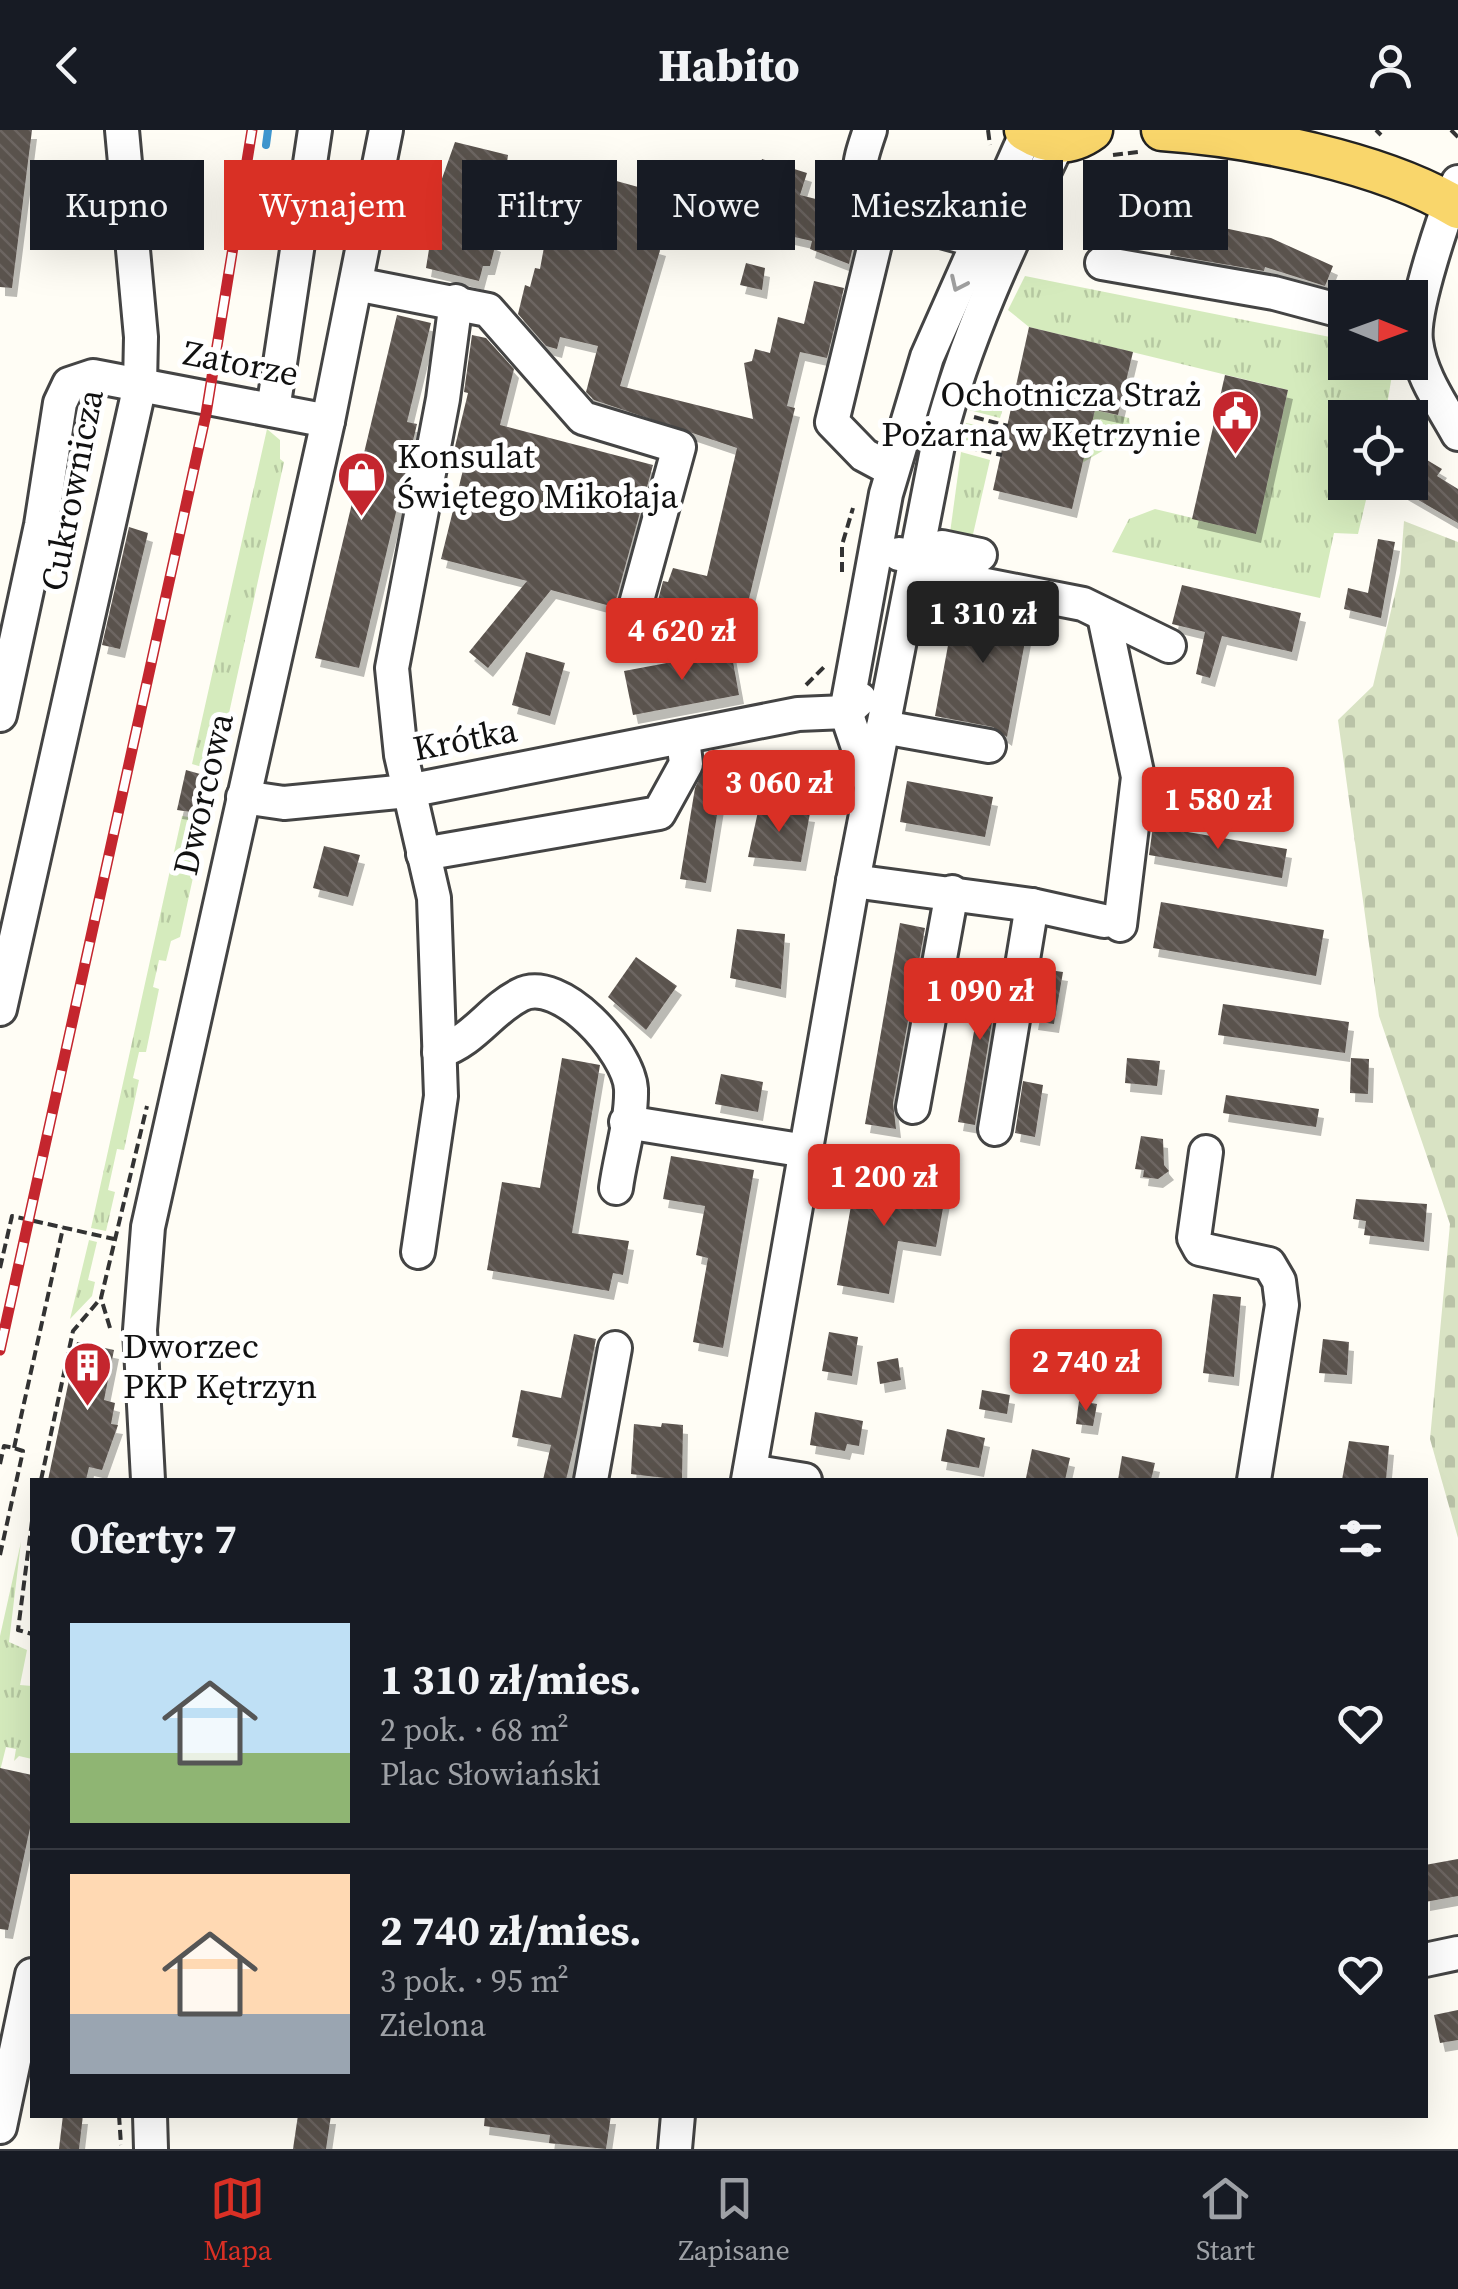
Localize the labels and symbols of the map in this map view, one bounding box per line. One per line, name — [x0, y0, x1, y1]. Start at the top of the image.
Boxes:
one-way arrow — [950, 274, 970, 292]
north arrow — [1328, 280, 1428, 380]
street label: Zatorze — [179, 328, 303, 398]
place label: Ochotnicza Straż Pożarna w Kętrzynie — [881, 370, 1201, 458]
street label: Cukrownicza — [29, 385, 115, 595]
public building icon: Ochotnicza Straż Pożarna w Kętrzynie — [1210, 388, 1262, 456]
place label: Konsulat Świętego Mikołaja — [397, 432, 679, 520]
shop icon: Konsulat Świętego Mikołaja — [336, 450, 388, 518]
pin: 1 310 zł — [880, 581, 1086, 666]
pin: 4 620 zł — [579, 598, 785, 683]
street label: Krótka — [409, 705, 521, 773]
street label: Dworcowa — [161, 708, 245, 880]
pin: 3 060 zł — [676, 750, 882, 835]
pin: 1 580 zł — [1115, 767, 1321, 852]
pin: 1 090 zł — [877, 958, 1083, 1043]
pin: 1 200 zł — [781, 1144, 987, 1229]
place label: Dworzec PKP Kętrzyn — [123, 1322, 317, 1410]
pin: 2 740 zł — [983, 1329, 1189, 1414]
building icon: Dworzec PKP Kętrzyn — [62, 1340, 114, 1408]

